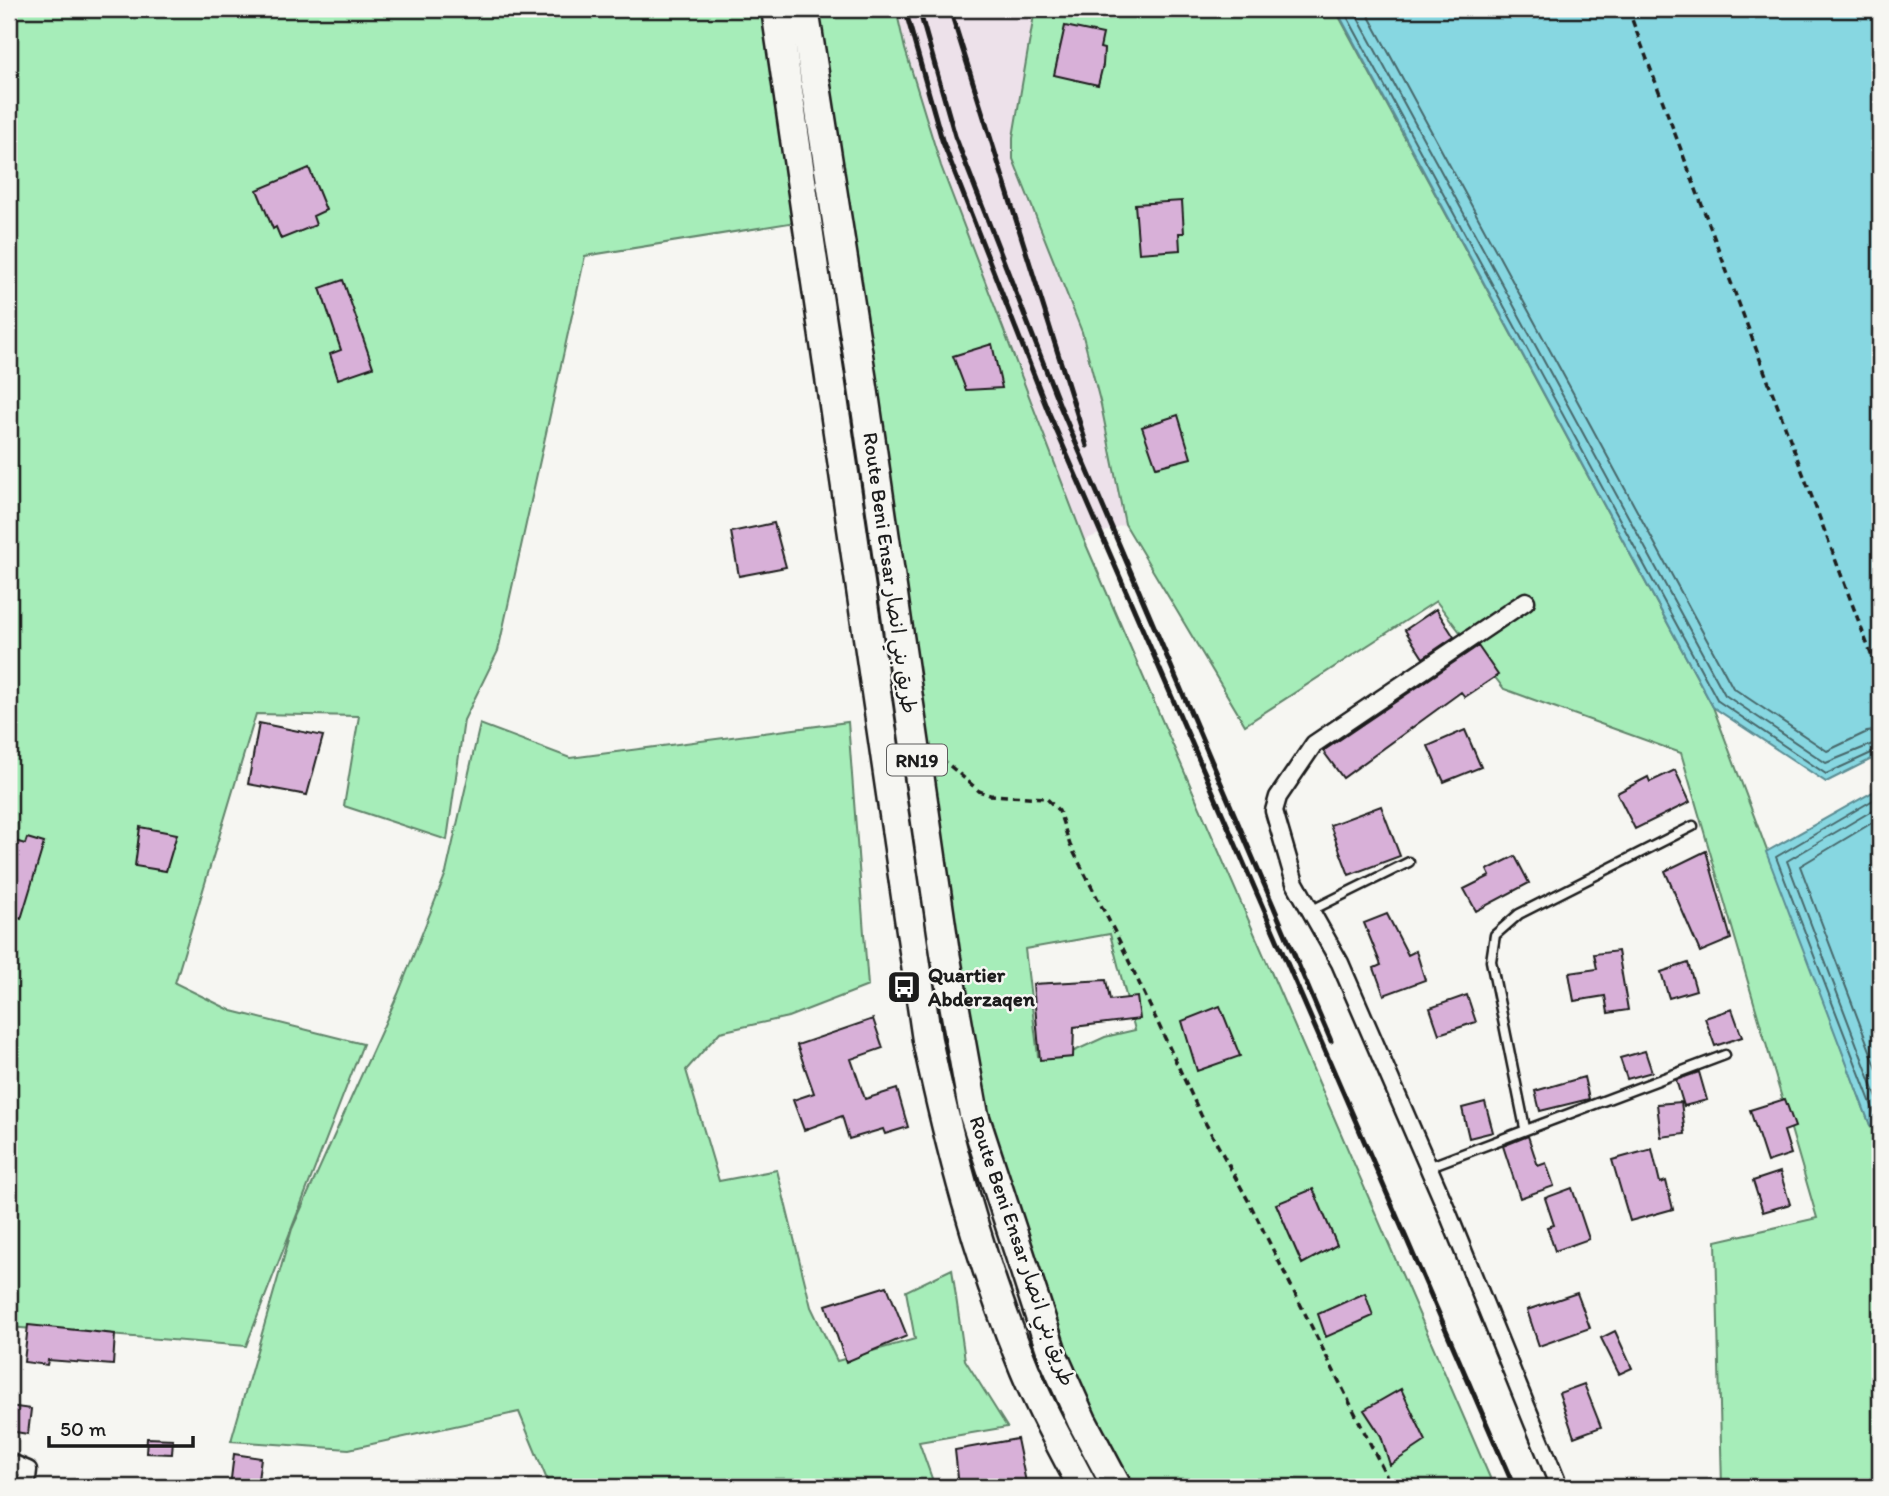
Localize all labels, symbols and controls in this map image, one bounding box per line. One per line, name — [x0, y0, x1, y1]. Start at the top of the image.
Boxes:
street label: Route Beni Ensar طريق بني انصار — [851, 431, 923, 716]
road number: RN19 — [887, 744, 947, 776]
place label: Quartier Abderzaqen — [927, 962, 1035, 1012]
bus stop icon: Quartier Abderzaqen — [885, 968, 923, 1006]
street label: Route Beni Ensar طريق بني انصار — [958, 1112, 1081, 1391]
scale bar — [49, 1405, 192, 1449]
text: 50 m — [60, 1416, 107, 1441]

